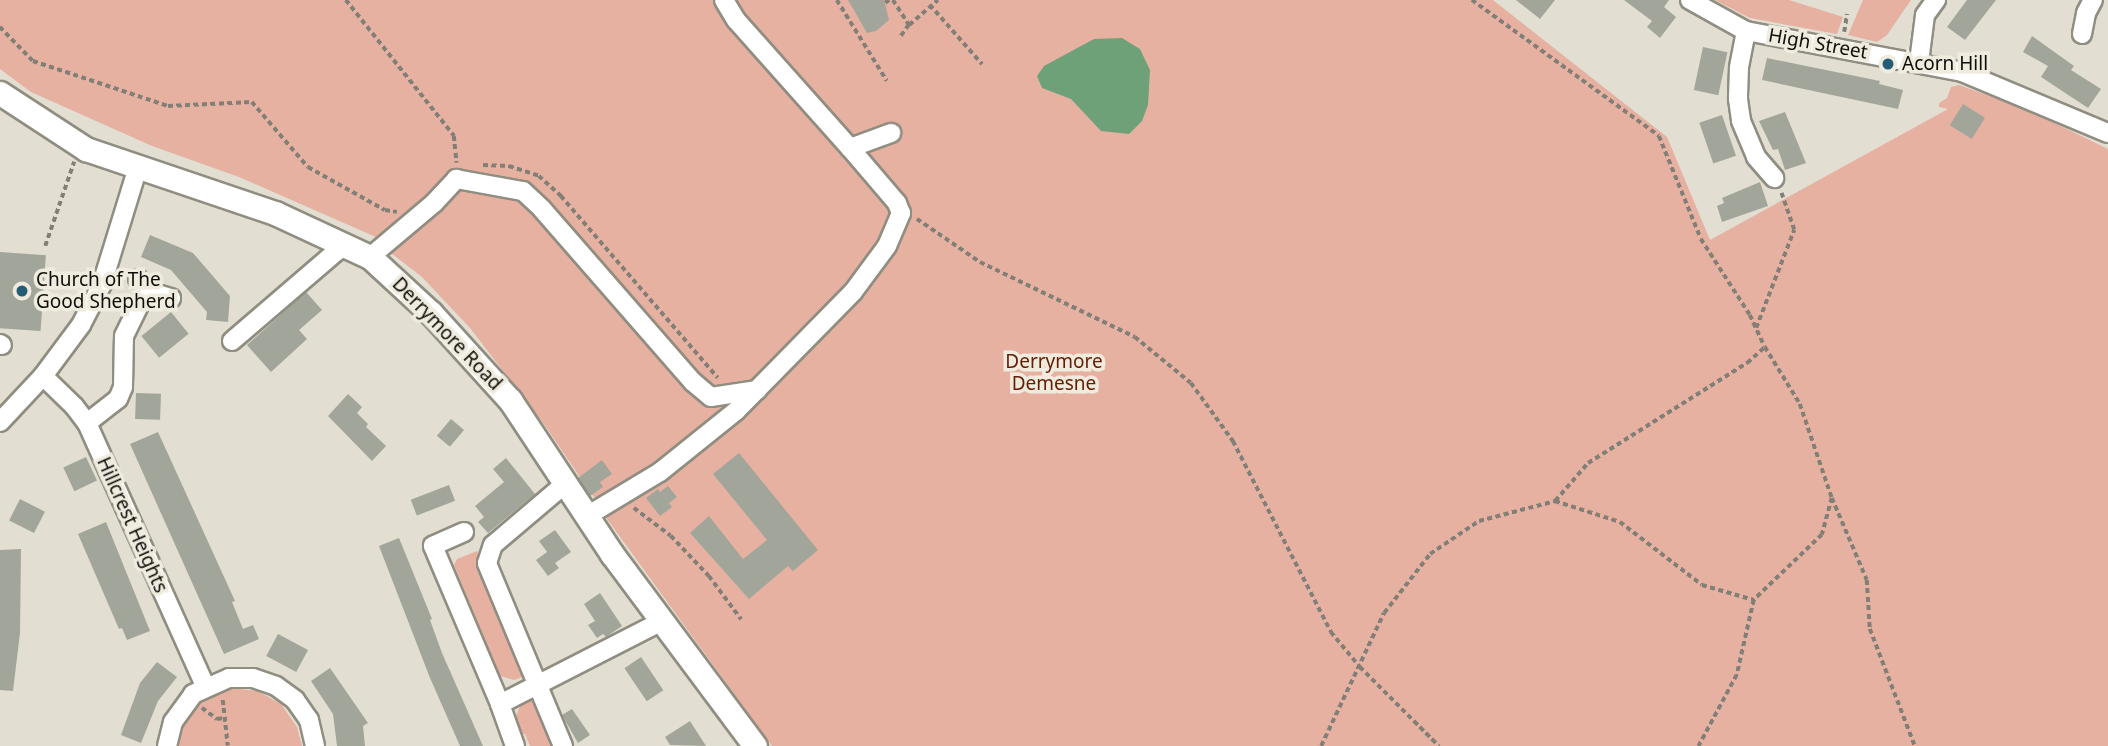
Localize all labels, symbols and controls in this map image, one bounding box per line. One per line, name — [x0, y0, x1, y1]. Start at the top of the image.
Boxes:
street label: High Street — [1767, 24, 1869, 64]
place label: Acorn Hill — [1902, 53, 1988, 75]
marker: Acorn Hill — [1880, 56, 1896, 72]
place label: Church of The Good Shepherd — [36, 269, 176, 313]
street label: Derrymore Road — [387, 273, 507, 395]
marker: Church of The Good Shepherd — [14, 283, 30, 299]
park label: Derrymore Demesne — [1005, 351, 1103, 395]
street label: Hillcrest Heights — [92, 454, 172, 596]

